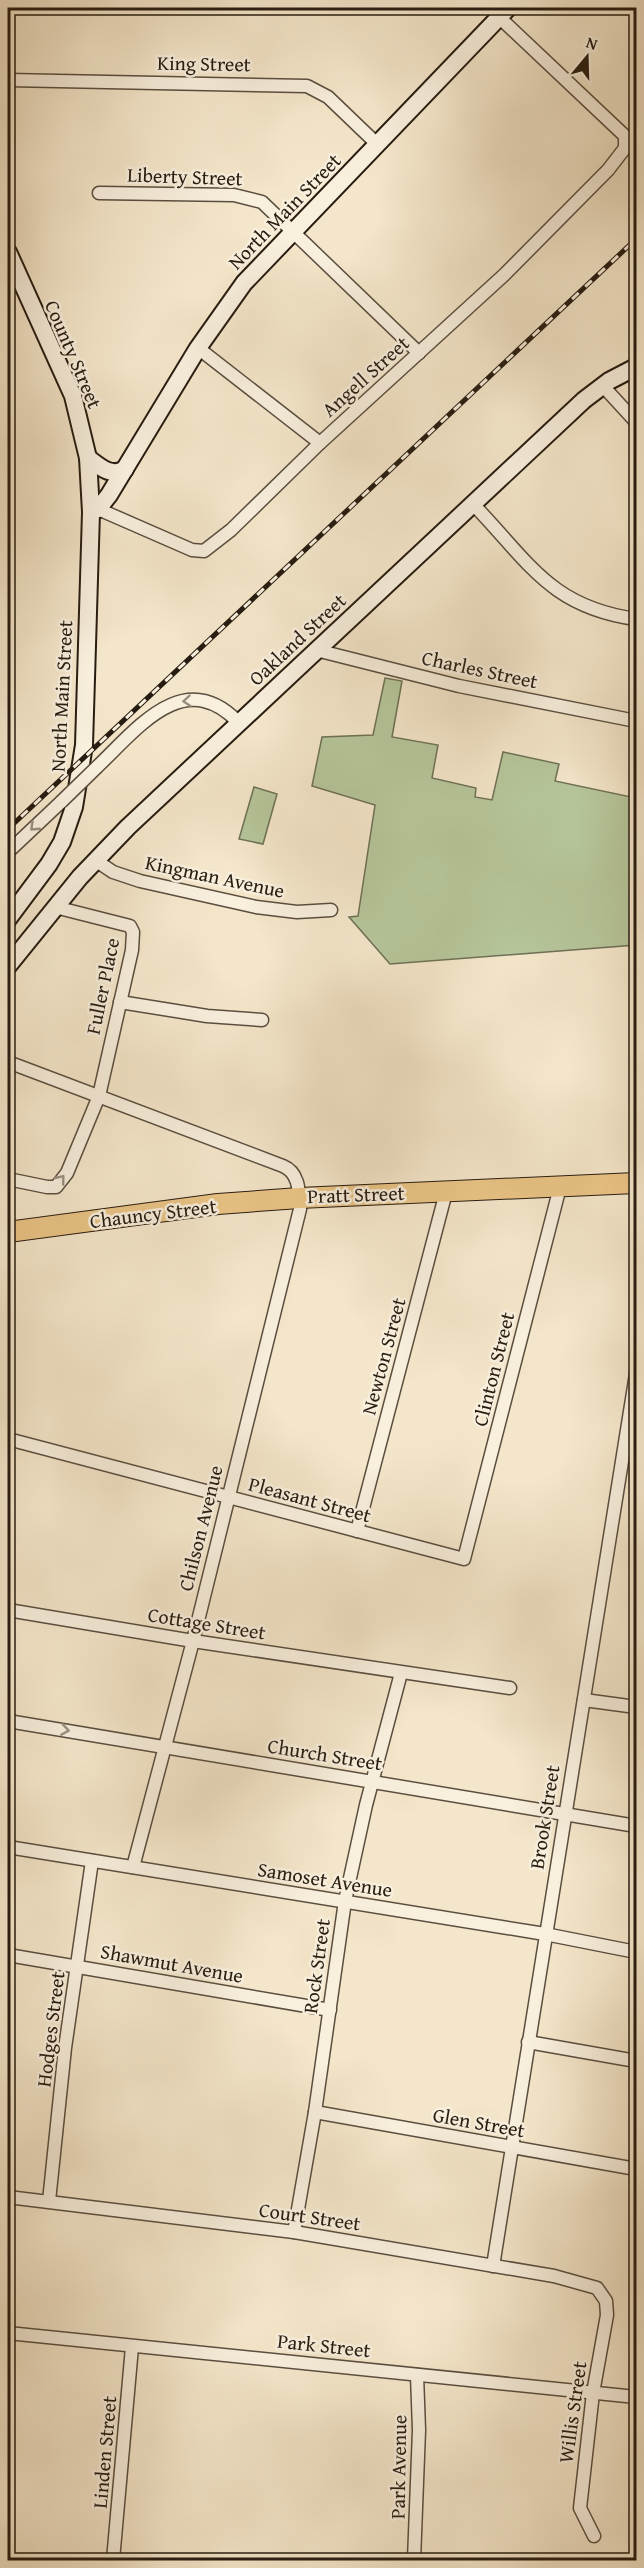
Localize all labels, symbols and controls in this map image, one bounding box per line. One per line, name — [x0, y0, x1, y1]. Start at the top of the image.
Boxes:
north arrow — [557, 27, 617, 87]
text: N — [583, 30, 601, 56]
street label: King Street — [157, 48, 251, 78]
street label: North Main Street — [221, 146, 347, 276]
street label: Liberty Street — [127, 159, 243, 193]
street label: County Street — [38, 295, 110, 413]
street label: Angell Street — [315, 329, 415, 423]
street label: Oakland Street — [242, 586, 352, 692]
street label: North Main Street — [43, 619, 79, 773]
street label: Charles Street — [419, 643, 541, 695]
one-way arrow — [182, 694, 191, 707]
one-way arrow — [31, 820, 41, 831]
street label: Kingman Avenue — [143, 847, 287, 905]
street label: Fuller Place — [78, 935, 126, 1037]
one-way arrow — [54, 1175, 65, 1186]
street label: Pratt Street — [307, 1178, 405, 1210]
street label: Chauncy Street — [88, 1191, 218, 1235]
street label: Newton Street — [353, 1294, 413, 1418]
street label: Clinton Street — [465, 1309, 521, 1429]
street label: Chilson Avenue — [170, 1462, 230, 1594]
street label: Pleasant Street — [245, 1469, 375, 1529]
street label: Cottage Street — [146, 1599, 268, 1647]
one-way arrow — [61, 1724, 70, 1736]
street label: Church Street — [266, 1731, 384, 1777]
street label: Brook Street — [521, 1763, 567, 1871]
street label: Samoset Avenue — [256, 1854, 394, 1904]
street label: Rock Street — [295, 1917, 337, 2015]
street label: Shawmut Avenue — [98, 1936, 246, 1990]
street label: Hodges Street — [29, 1969, 71, 2089]
street label: Glen Street — [431, 2100, 527, 2144]
street label: Court Street — [257, 2195, 363, 2237]
street label: Park Street — [276, 2326, 372, 2364]
street label: Willis Street — [551, 2359, 593, 2465]
street label: Linden Street — [85, 2395, 123, 2509]
street label: Park Avenue — [383, 2415, 413, 2519]

